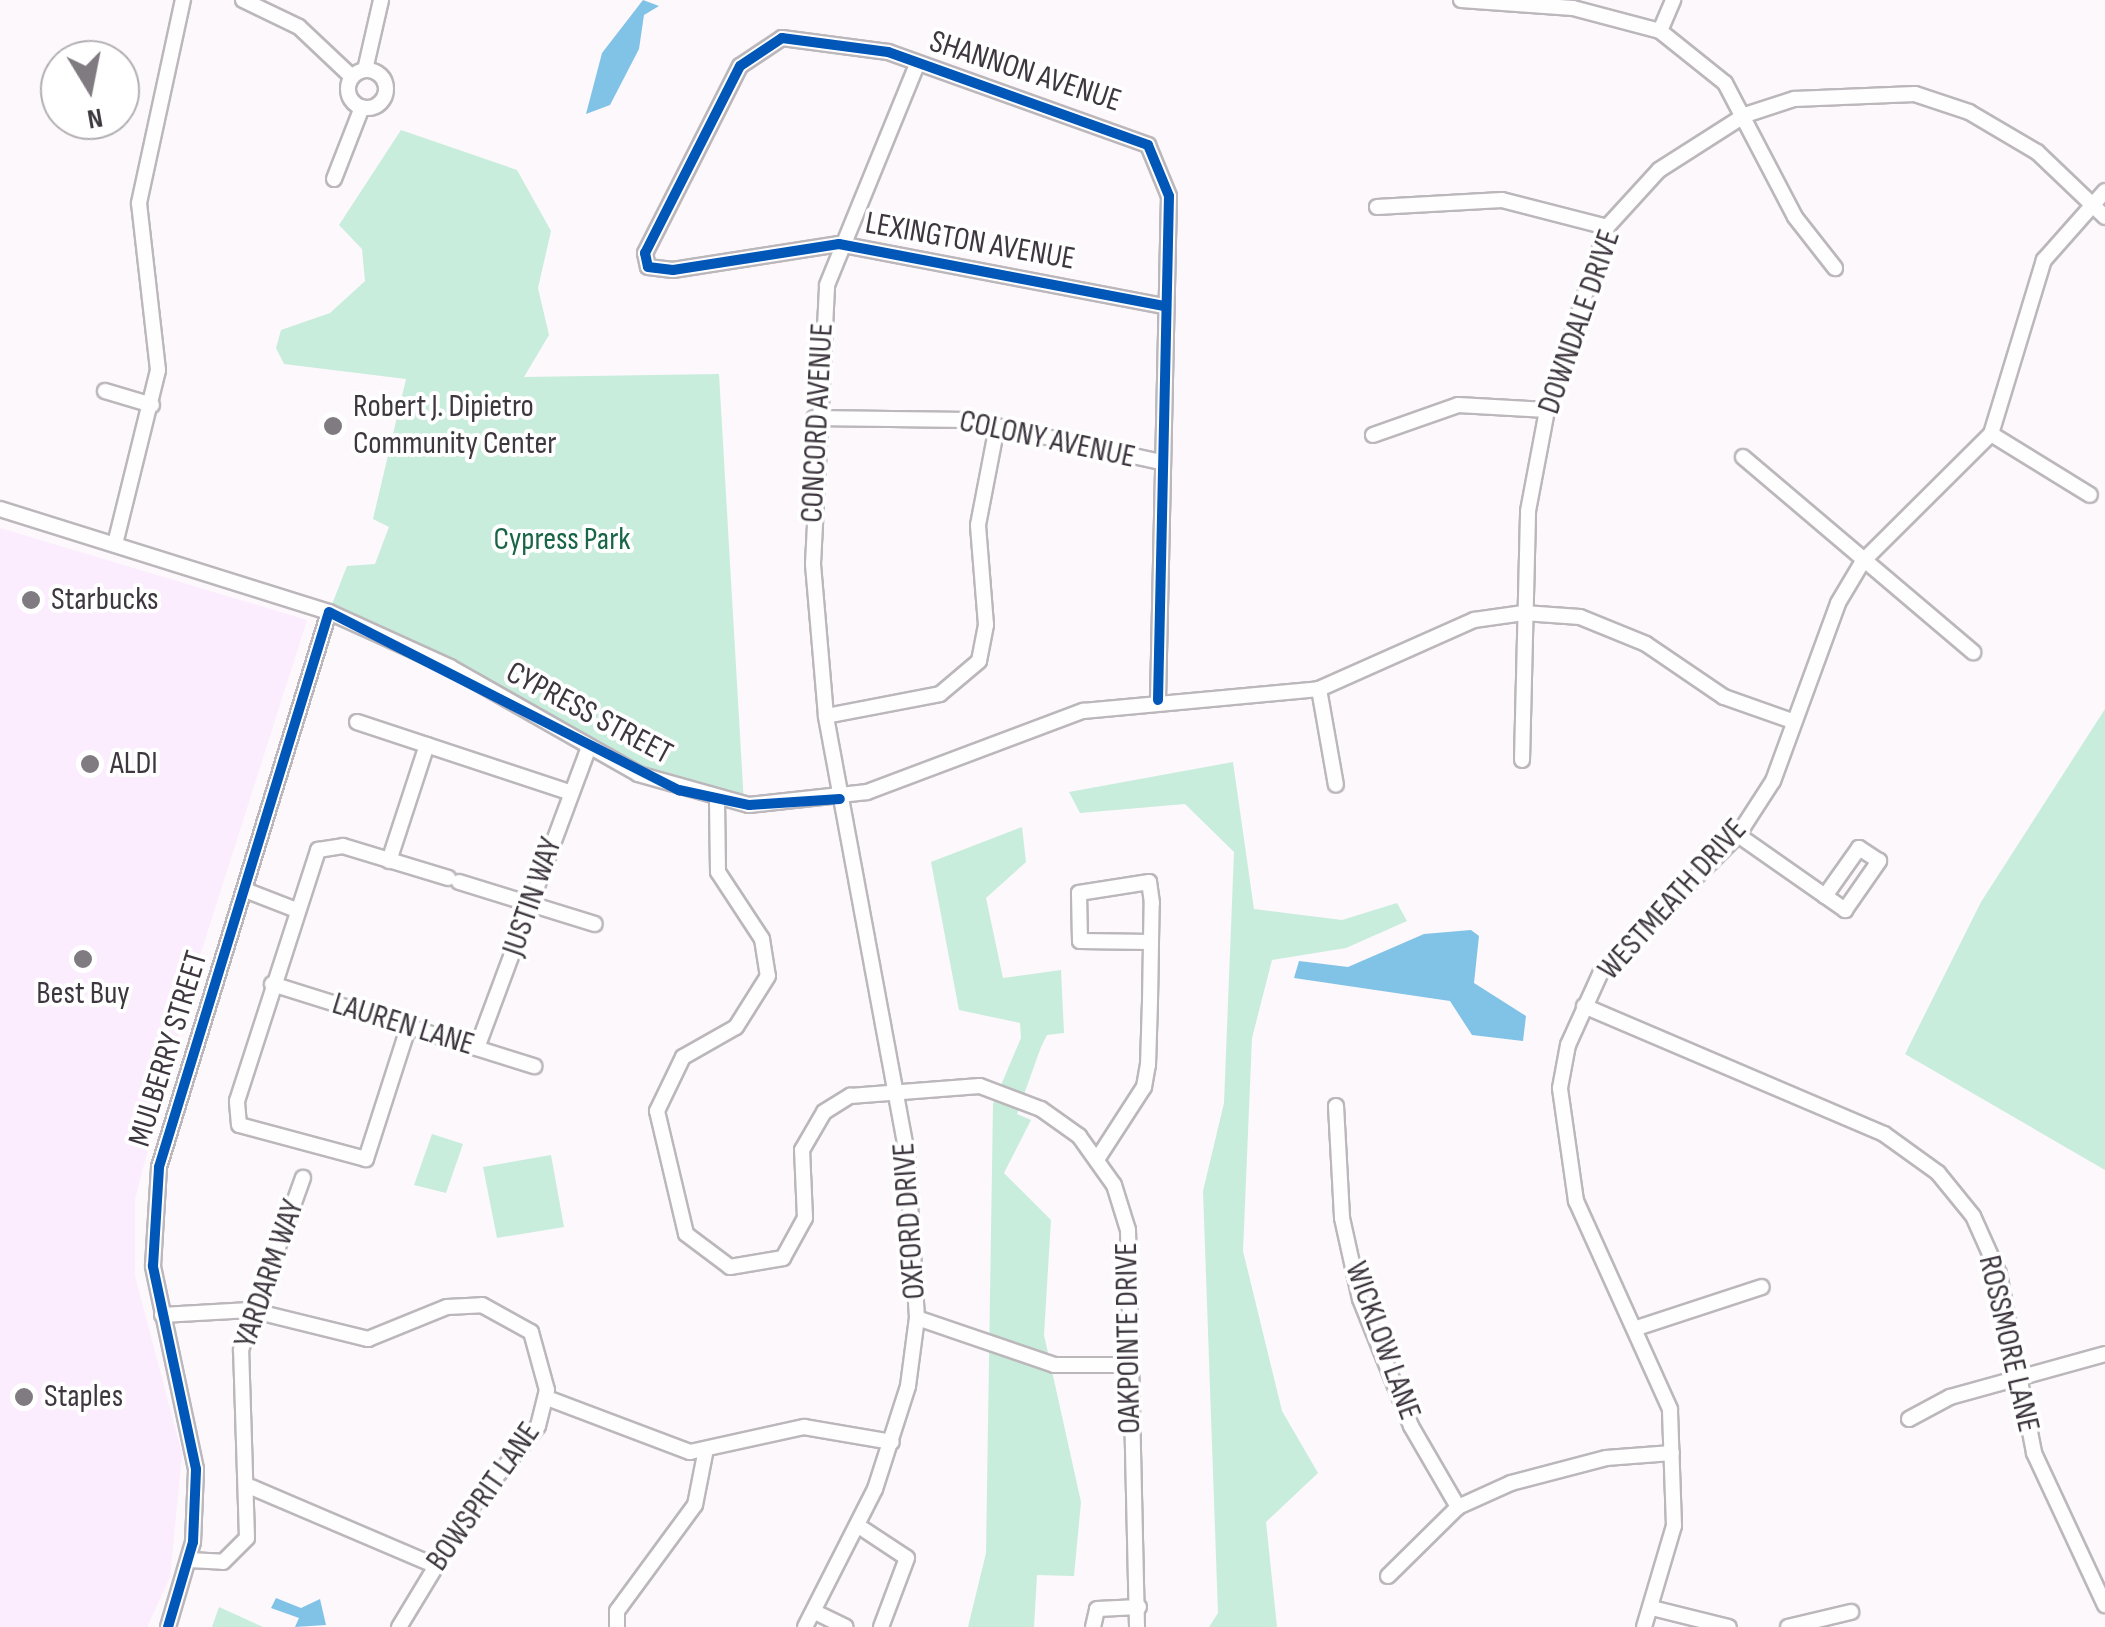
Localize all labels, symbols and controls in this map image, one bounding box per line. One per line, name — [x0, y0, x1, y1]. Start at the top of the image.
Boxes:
street label: SHANNON AVENUE — [924, 23, 1126, 121]
north arrow — [40, 40, 140, 140]
text: N — [85, 101, 105, 136]
street label: LEXINGTON AVENUE — [862, 205, 1078, 279]
street label: DOWNDALE DRIVE — [1531, 225, 1629, 419]
street label: CONCORD AVENUE — [794, 322, 842, 524]
place label: Robert J. Dipietro Community Center — [353, 389, 556, 464]
street label: COLONY AVENUE — [956, 403, 1138, 477]
marker: Robert J. Dipietro Community Center — [322, 415, 344, 437]
park label: Cypress Park — [493, 521, 631, 559]
place label: Starbucks — [51, 581, 159, 619]
marker: Starbucks — [20, 589, 42, 611]
street label: CYPRESS STREET — [499, 654, 679, 774]
place label: ALDI — [110, 745, 158, 783]
marker: ALDI — [79, 753, 101, 775]
street label: WESTMEATH DRIVE — [1591, 811, 1755, 989]
street label: JUSTIN WAY — [495, 833, 571, 961]
street label: MULBERRY STREET — [121, 947, 217, 1151]
marker: Best Buy — [72, 948, 94, 970]
place label: Best Buy — [36, 975, 130, 1013]
street label: LAUREN LANE — [327, 985, 479, 1065]
street label: OXFORD DRIVE — [885, 1141, 935, 1301]
street label: YARDARM WAY — [227, 1195, 313, 1353]
street label: OAKPOINTE DRIVE — [1108, 1242, 1150, 1434]
street label: ROSSMORE LANE — [1969, 1252, 2047, 1436]
street label: WICKLOW LANE — [1336, 1257, 1428, 1425]
place label: Staples — [44, 1378, 123, 1416]
marker: Staples — [13, 1386, 35, 1408]
street label: BOWSPRIT LANE — [419, 1415, 549, 1579]

